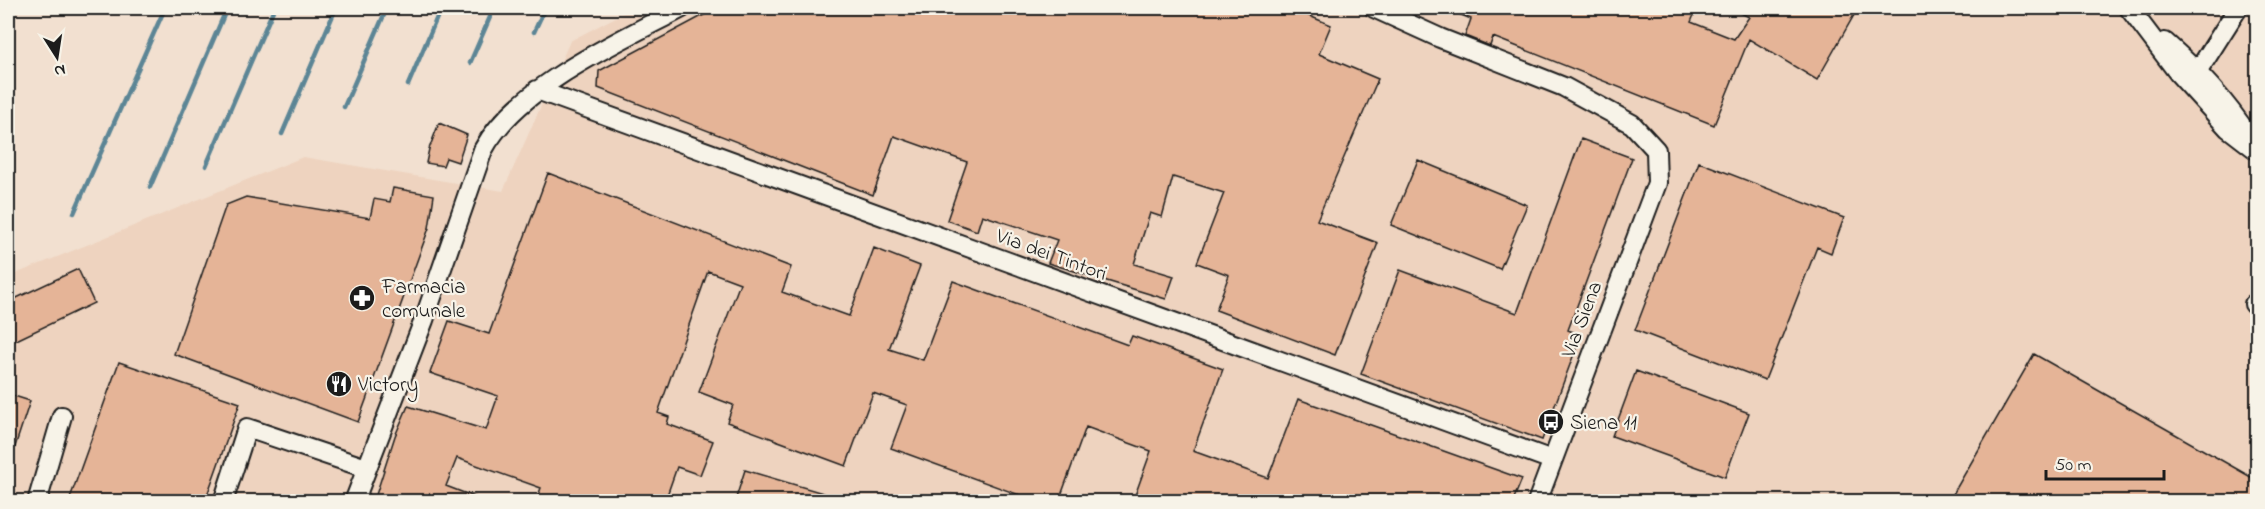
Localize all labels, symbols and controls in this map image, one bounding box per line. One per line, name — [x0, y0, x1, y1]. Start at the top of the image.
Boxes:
north arrow — [27, 27, 87, 87]
text: N — [52, 57, 67, 83]
street label: Via dei Tintori — [991, 222, 1111, 290]
place label: Farmacia comunale — [381, 273, 466, 327]
street label: Via Siena — [1554, 277, 1611, 363]
pharmacy icon: Farmacia comunale — [347, 283, 377, 313]
restaurant icon: Victory — [324, 369, 354, 399]
place label: Victory — [357, 371, 418, 403]
bus stop icon: Siena 11 — [1536, 407, 1566, 437]
place label: Siena 11 — [1570, 409, 1637, 439]
scale bar — [2046, 443, 2164, 481]
text: 50 m — [2055, 453, 2092, 479]

